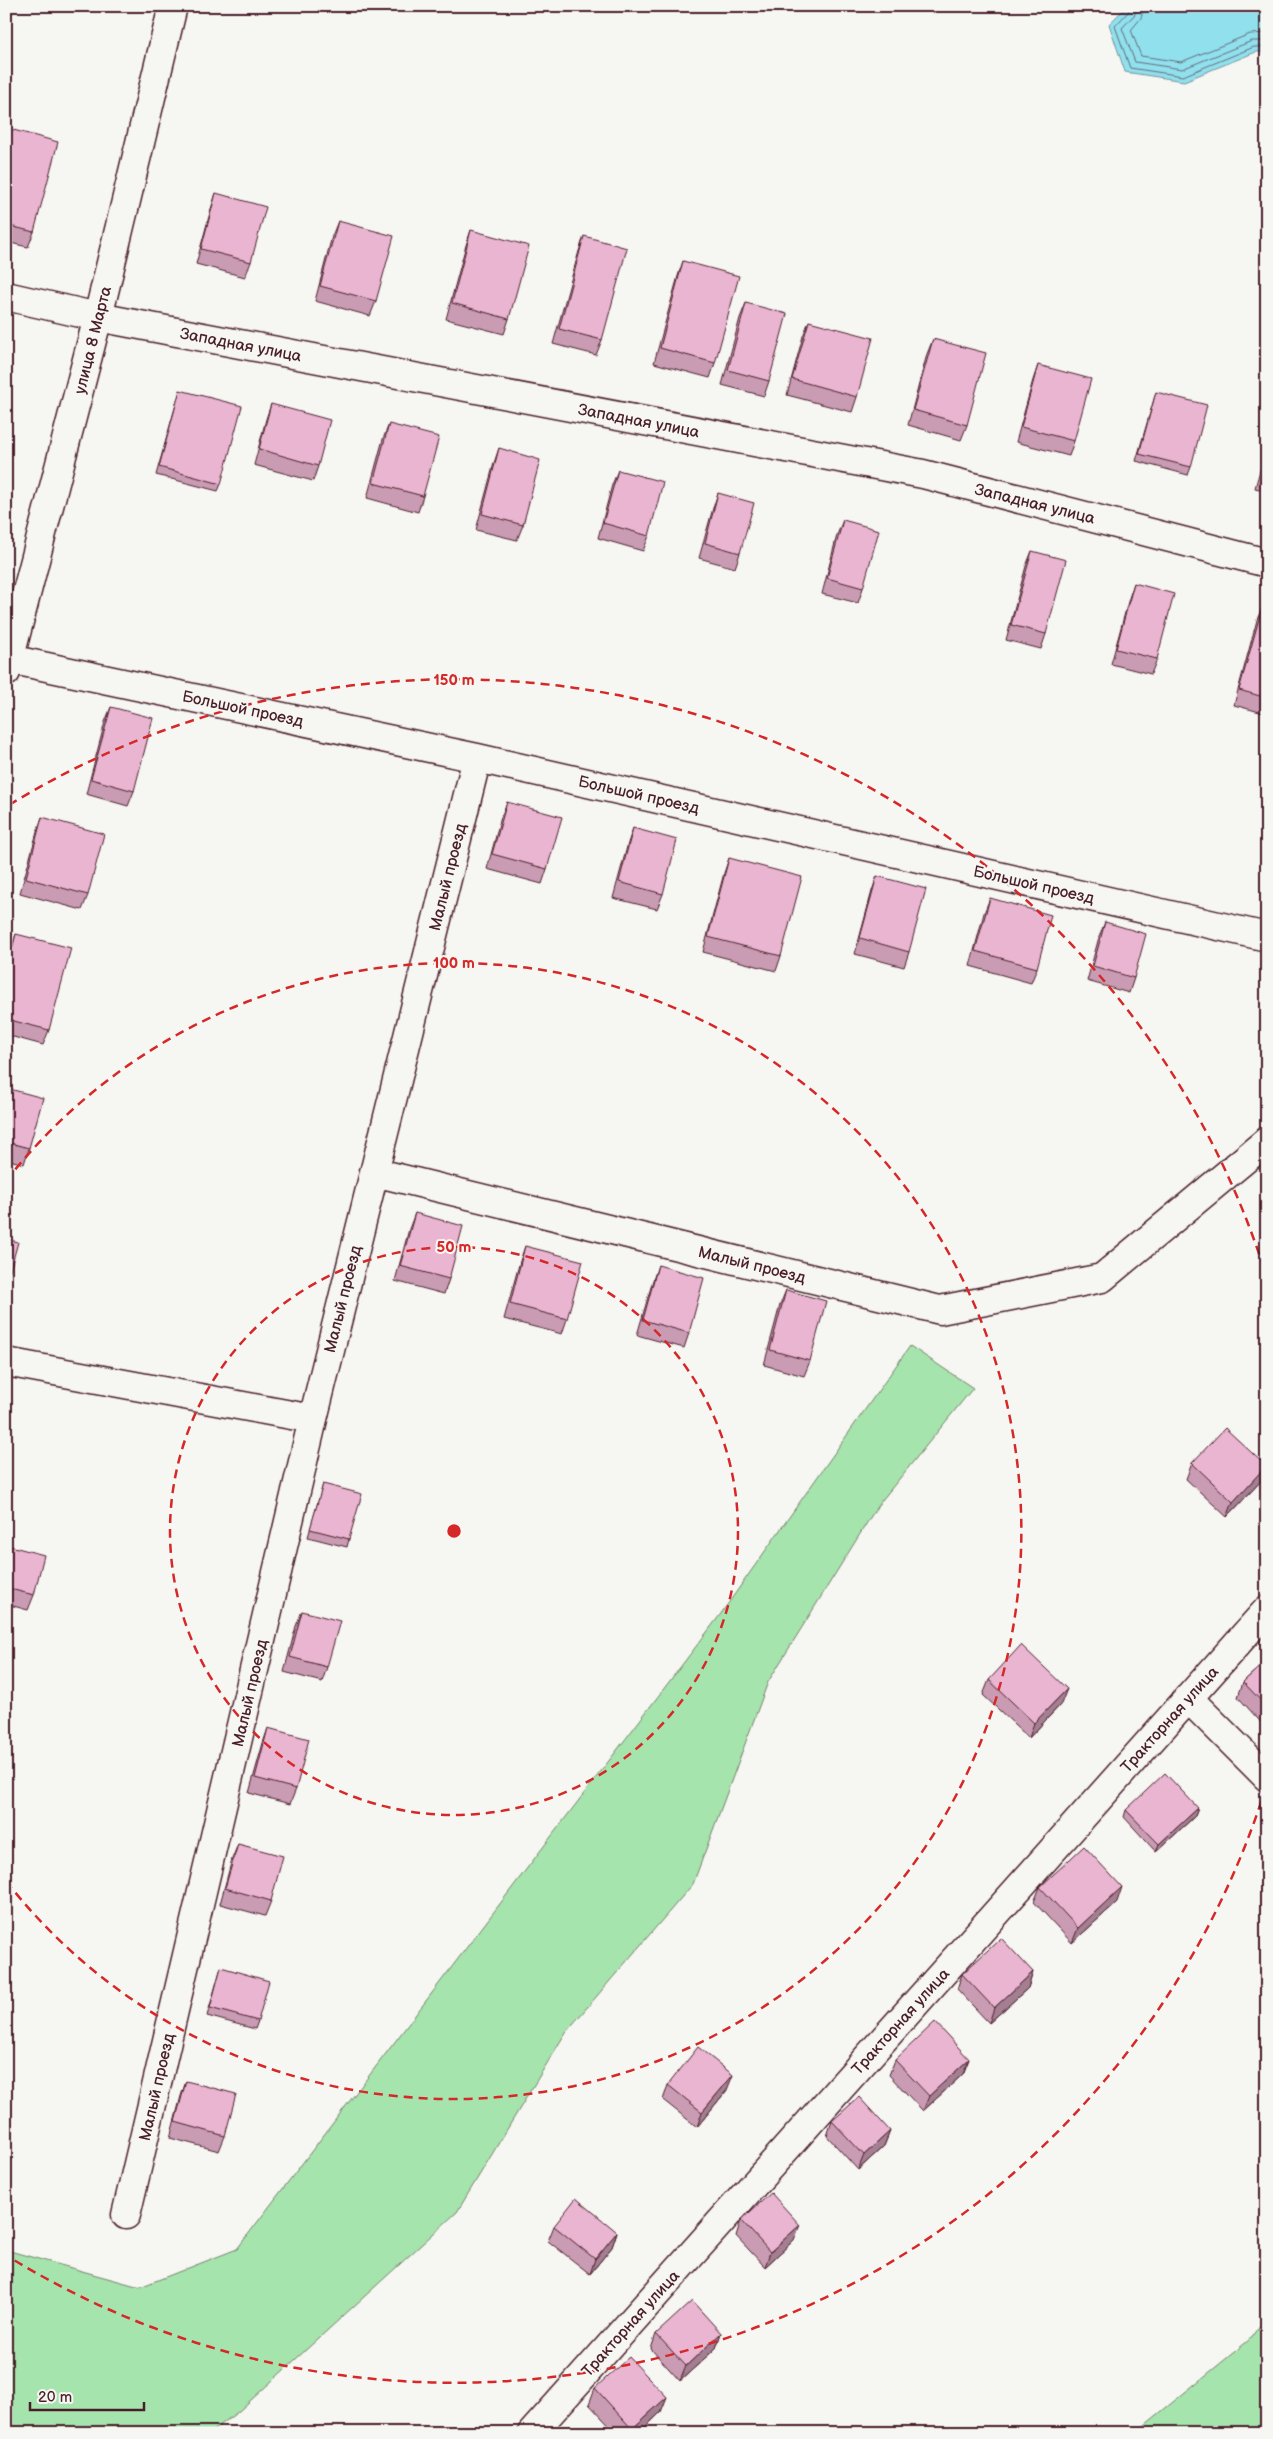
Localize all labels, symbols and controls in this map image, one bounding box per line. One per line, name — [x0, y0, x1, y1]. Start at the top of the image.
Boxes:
street label: улица 8 Марта — [71, 284, 116, 396]
street label: Западная улица — [178, 324, 304, 367]
street label: Западная улица — [576, 400, 702, 443]
street label: Западная улица — [973, 480, 1097, 529]
text: 150 m — [433, 671, 475, 690]
street label: Большой проезд — [180, 687, 305, 732]
street label: Большой проезд — [576, 772, 701, 819]
street label: Малый проезд — [426, 822, 471, 933]
street label: Большой проезд — [971, 862, 1096, 909]
text: 100 m — [433, 954, 475, 973]
text: 50 m — [437, 1238, 472, 1257]
street label: Малый проезд — [696, 1243, 807, 1288]
street label: Малый проезд — [321, 1244, 366, 1355]
centre of rings — [445, 1522, 463, 1540]
street label: Малый проезд — [229, 1637, 272, 1749]
street label: Тракторная улица — [1117, 1662, 1223, 1777]
street label: Тракторная улица — [848, 1964, 954, 2079]
street label: Малый проезд — [136, 2031, 179, 2143]
street label: Тракторная улица — [578, 2266, 684, 2381]
scale bar — [30, 2379, 144, 2411]
text: 20 m — [38, 2388, 72, 2407]

